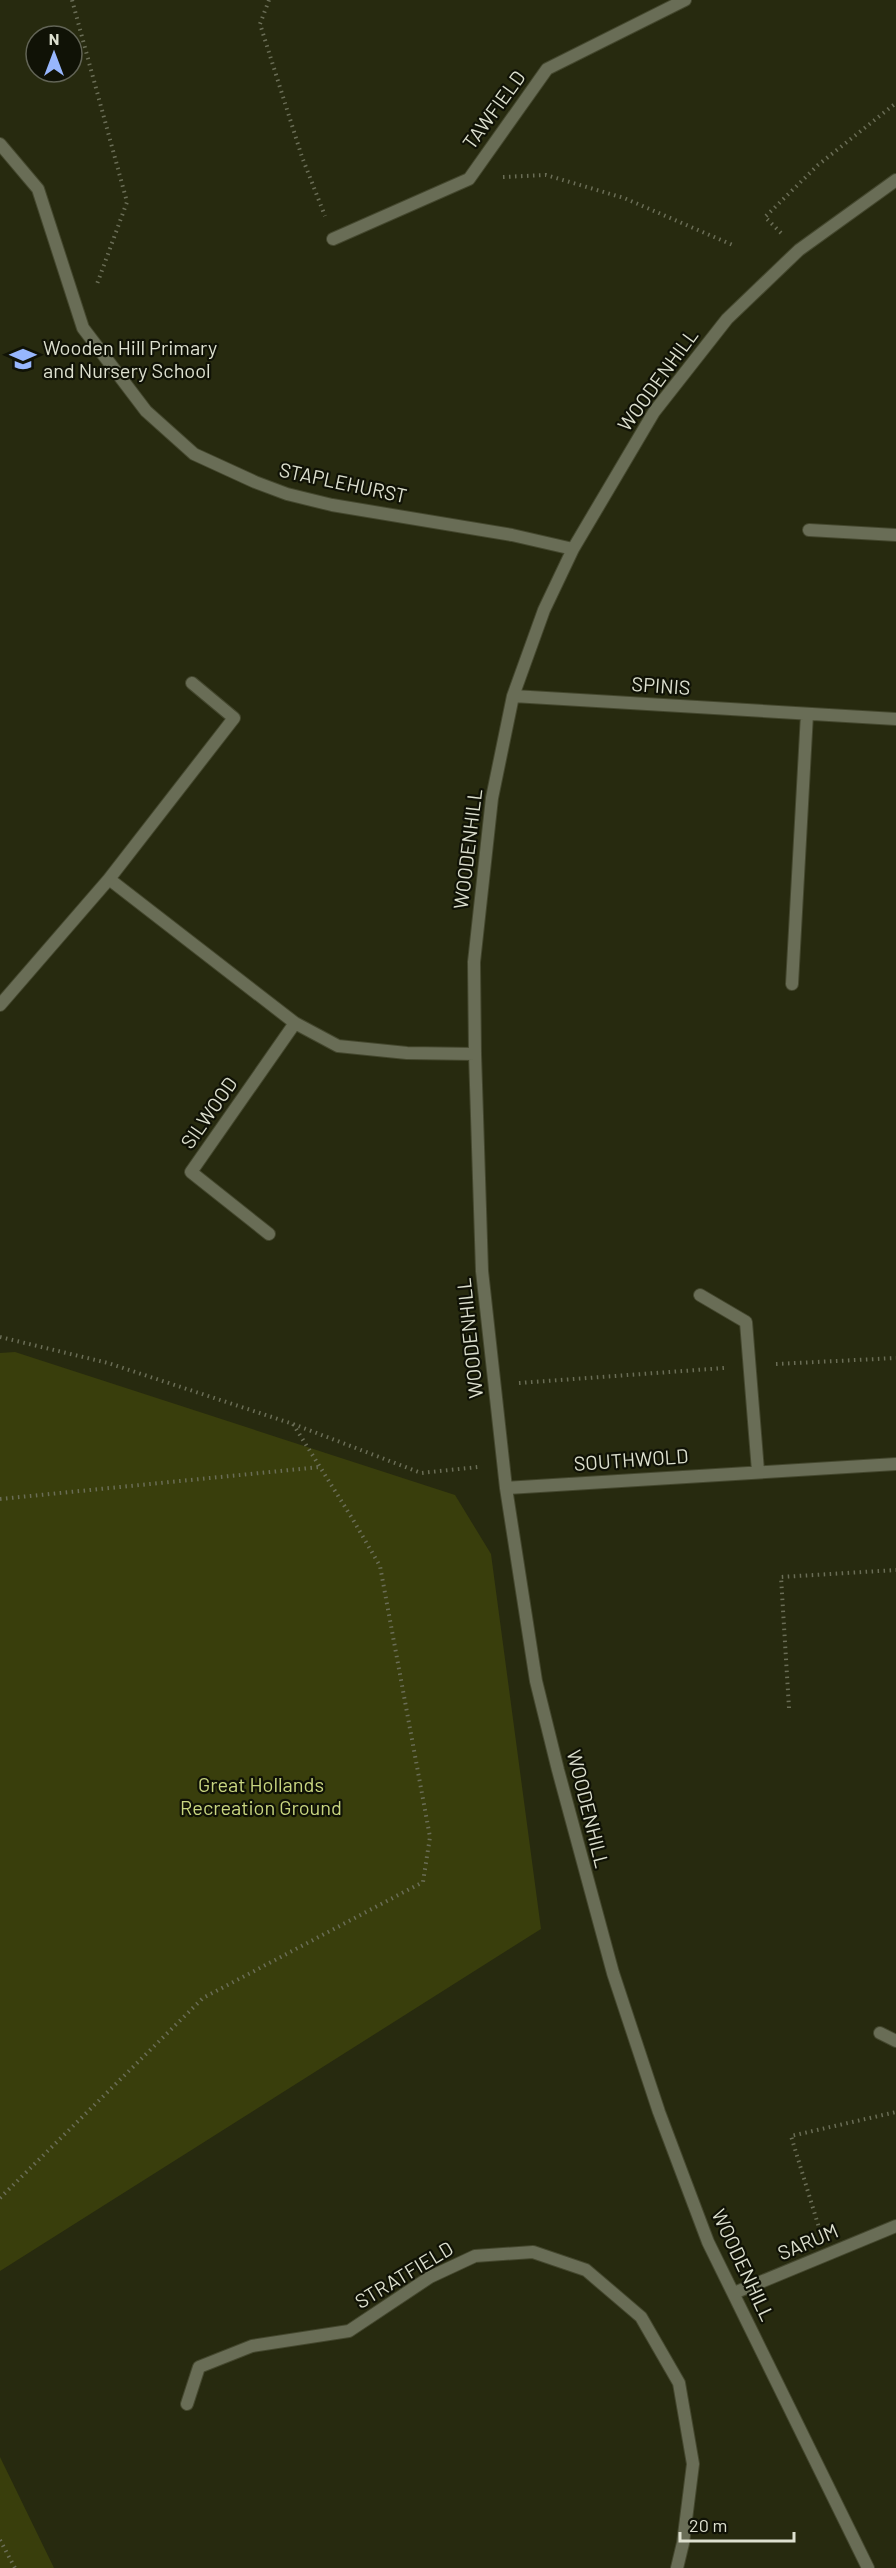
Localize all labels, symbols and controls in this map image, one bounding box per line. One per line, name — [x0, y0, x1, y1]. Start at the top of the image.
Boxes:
north arrow — [24, 24, 84, 84]
text: N — [49, 29, 59, 48]
street label: TAWFIELD — [457, 66, 530, 153]
street label: WOODENHILL — [612, 323, 702, 435]
place label: Wooden Hill Primary and Nursery School — [43, 335, 217, 382]
school or university icon: Wooden Hill Primary and Nursery School — [8, 344, 38, 374]
street label: STAPLEHURST — [277, 457, 409, 507]
street label: SPINIS — [631, 671, 691, 699]
street label: WOODENHILL — [448, 787, 486, 910]
street label: SILWOOD — [175, 1072, 242, 1153]
street label: WOODENHILL — [451, 1277, 487, 1400]
street label: SOUTHWOLD — [573, 1443, 689, 1475]
street label: WOODENHILL — [563, 1747, 615, 1870]
park label: Great Hollands Recreation Ground — [180, 1772, 342, 1819]
street label: WOODENHILL — [707, 2205, 780, 2324]
street label: SARUM — [774, 2218, 841, 2264]
street label: STRATFIELD — [350, 2235, 457, 2313]
scale bar — [680, 2505, 794, 2543]
text: 20 m — [689, 2514, 727, 2536]

